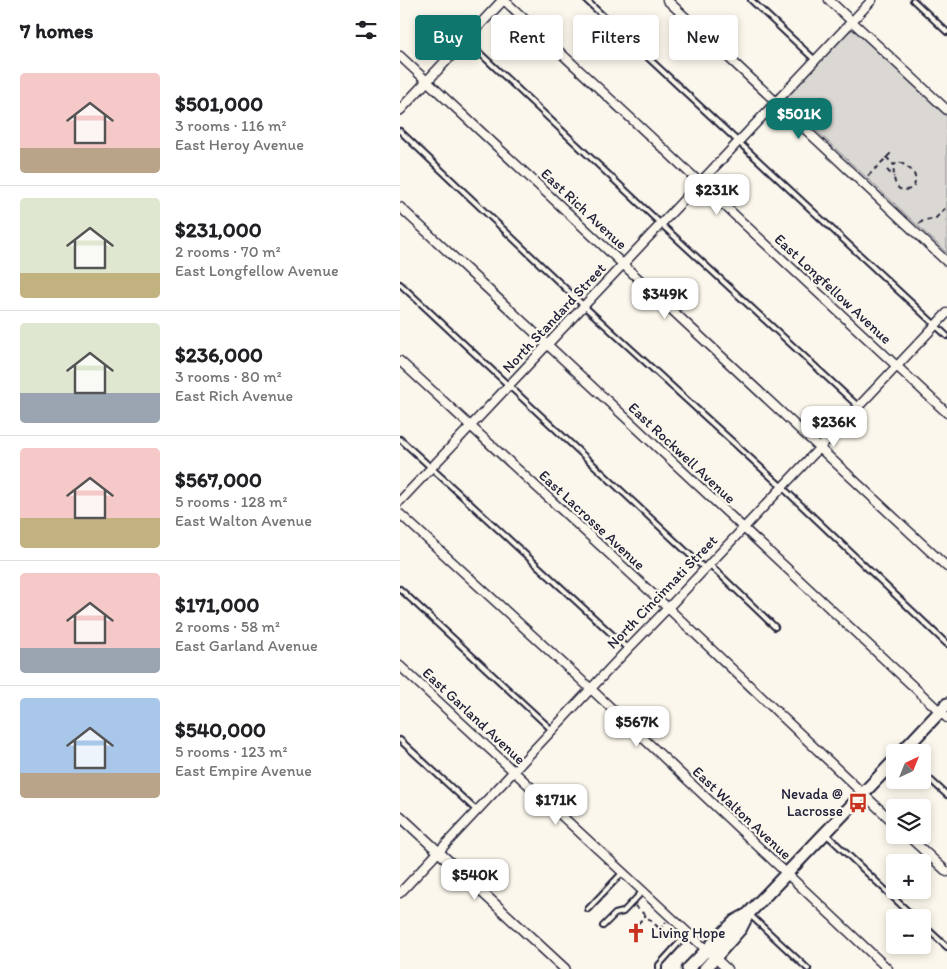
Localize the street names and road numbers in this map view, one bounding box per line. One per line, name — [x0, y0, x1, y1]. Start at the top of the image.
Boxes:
street label: East Rich Avenue — [537, 165, 631, 253]
street label: East Longfellow Avenue — [771, 230, 895, 348]
street label: North Standard Street — [499, 259, 610, 377]
street label: East Rockwell Avenue — [625, 399, 739, 507]
street label: East Lacrosse Avenue — [535, 466, 649, 574]
street label: North Cincinnati Street — [603, 531, 721, 653]
street label: East Garland Avenue — [419, 664, 529, 768]
street label: East Walton Avenue — [689, 763, 795, 863]

